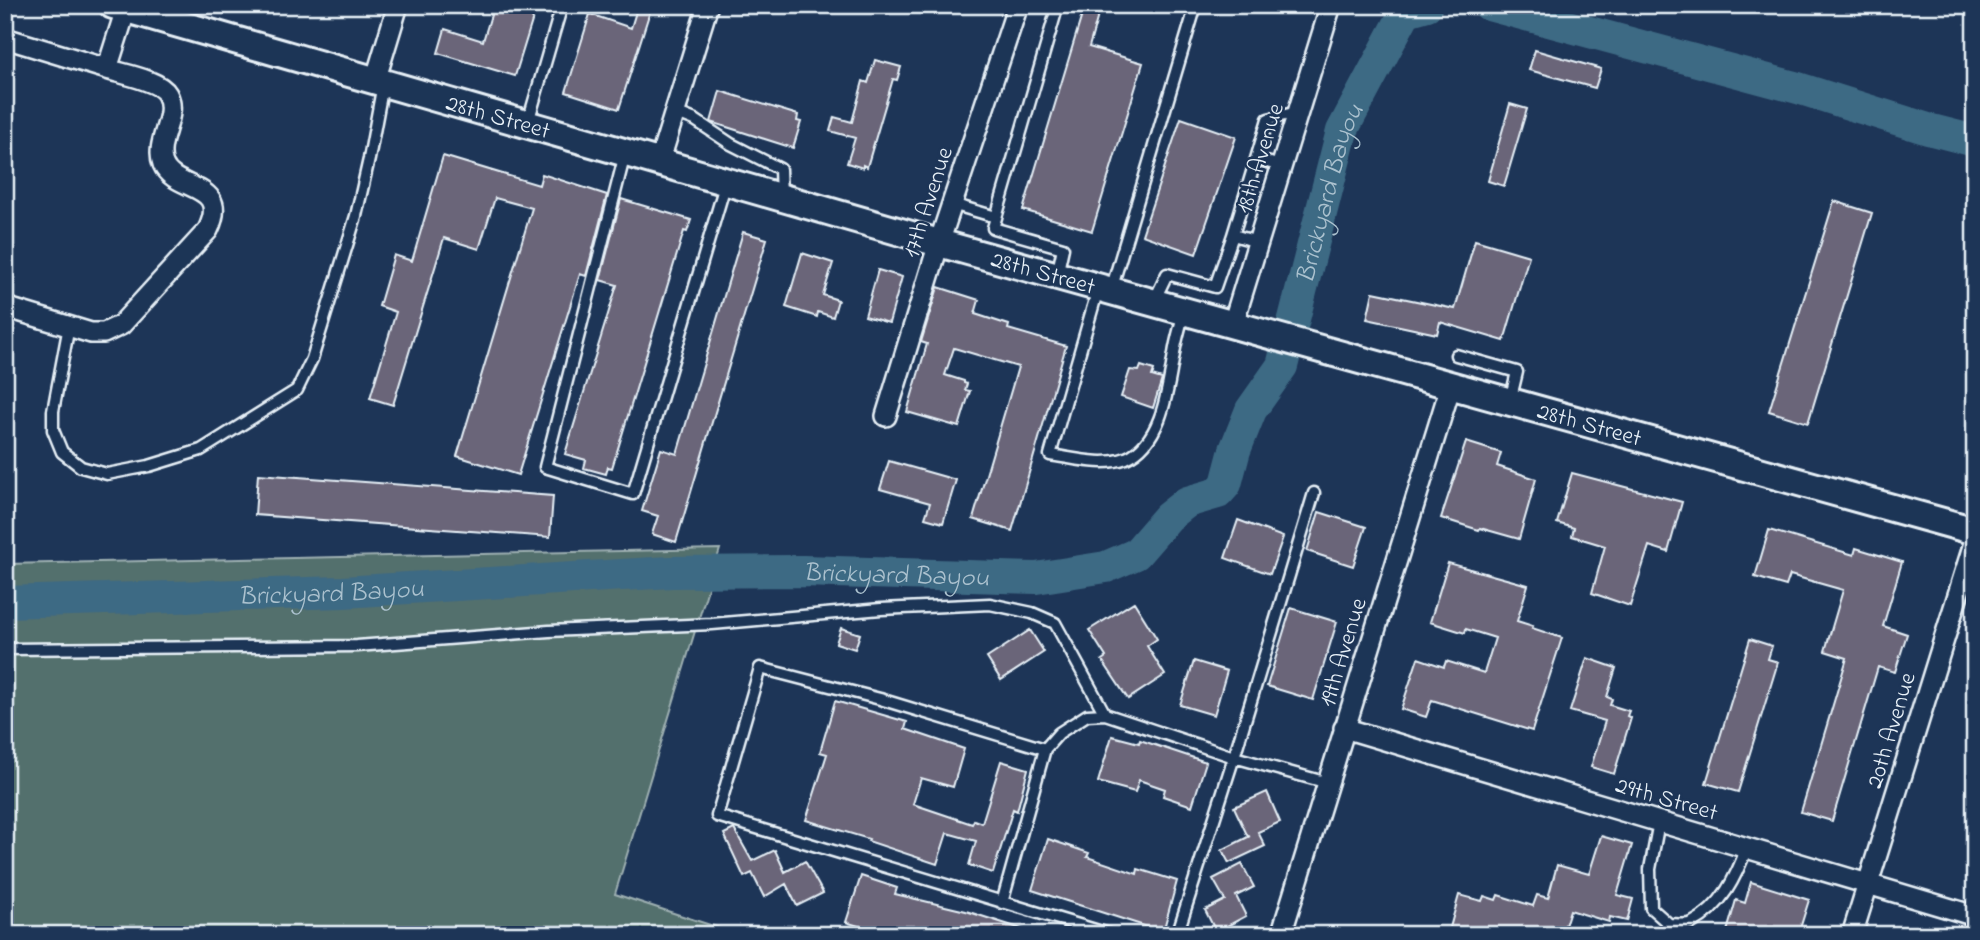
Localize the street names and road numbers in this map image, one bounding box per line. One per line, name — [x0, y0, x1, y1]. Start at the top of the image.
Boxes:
street label: 28th Street — [441, 87, 554, 150]
street label: 18th Avenue — [1228, 99, 1295, 218]
street label: 17th Avenue — [895, 143, 964, 263]
street label: 28th Street — [987, 243, 1099, 306]
street label: 28th Street — [1533, 395, 1645, 457]
street label: 19th Avenue — [1311, 594, 1378, 711]
street label: 20th Avenue — [1858, 668, 1927, 793]
street label: 29th Street — [1611, 769, 1722, 832]

